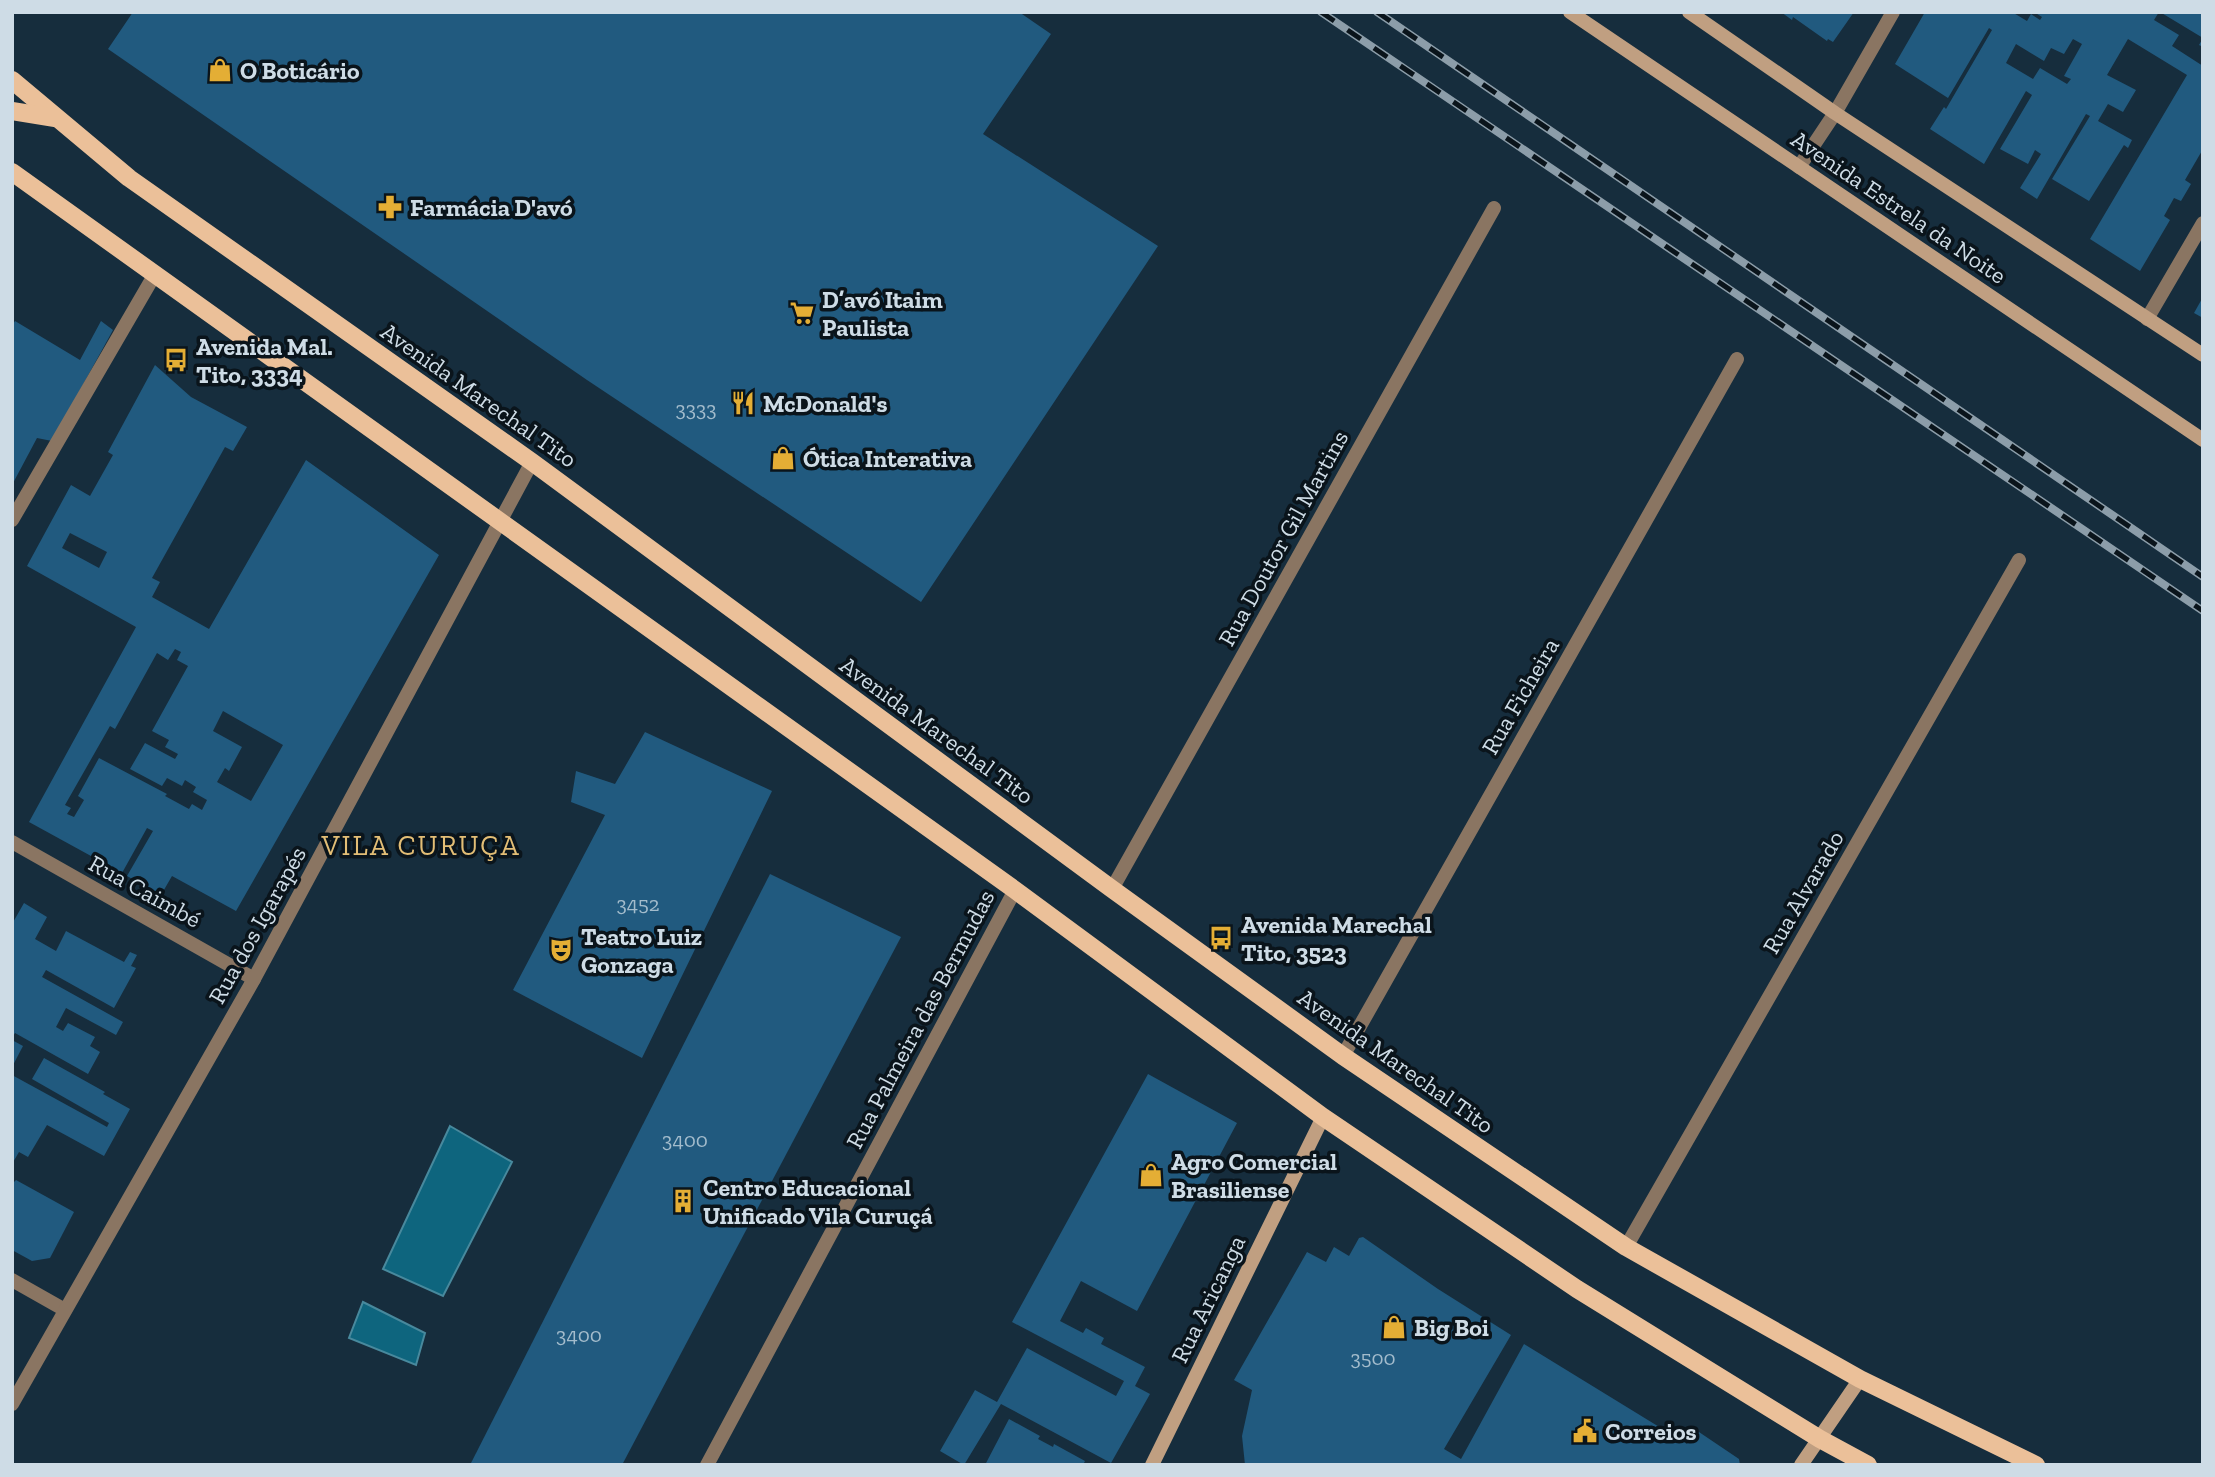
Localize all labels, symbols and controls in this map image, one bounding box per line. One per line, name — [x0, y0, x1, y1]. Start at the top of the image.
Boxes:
shop icon: O Boticário — [206, 56, 234, 84]
place label: O Boticário — [240, 56, 360, 85]
street label: Avenida Estrela da Noite — [1786, 124, 2012, 290]
pharmacy icon: Farmácia D'avó — [376, 193, 404, 221]
place label: Farmácia D'avó — [410, 193, 573, 222]
place label: D’avó Itaim Paulista — [822, 285, 943, 342]
supermarket icon: D’avó Itaim Paulista — [788, 299, 816, 327]
street label: Avenida Marechal Tito — [375, 316, 583, 474]
place label: Avenida Mal. Tito, 3334 — [196, 332, 333, 389]
bus stop icon: Avenida Mal. Tito, 3334 — [162, 346, 190, 374]
restaurant icon: McDonald's — [729, 389, 757, 417]
place label: McDonald's — [763, 389, 887, 418]
house number: 3333 — [675, 396, 717, 421]
street label: Rua Doutor Gil Martins — [1212, 425, 1354, 651]
shop icon: Ótica Interativa — [769, 444, 797, 472]
place label: Ótica Interativa — [803, 444, 972, 473]
street label: Rua Ficheira — [1475, 632, 1565, 759]
street label: Avenida Marechal Tito — [834, 650, 1040, 810]
street label: Rua Alvarado — [1756, 825, 1850, 959]
district label: VILA CURUÇA — [320, 829, 521, 862]
street label: Rua dos Igarapés — [202, 841, 312, 1009]
street label: Rua Caimbé — [84, 848, 206, 934]
street label: Rua Palmeira das Bermudas — [839, 885, 1001, 1153]
house number: 3452 — [616, 891, 660, 916]
place label: Avenida Marechal Tito, 3523 — [1241, 910, 1432, 967]
place label: Teatro Luiz Gonzaga — [581, 922, 702, 979]
bus stop icon: Avenida Marechal Tito, 3523 — [1207, 924, 1235, 952]
theatre icon: Teatro Luiz Gonzaga — [547, 936, 575, 964]
street label: Avenida Marechal Tito — [1292, 982, 1500, 1140]
house number: 3400 — [662, 1127, 708, 1152]
place label: Agro Comercial Brasiliense — [1171, 1147, 1337, 1204]
shop icon: Agro Comercial Brasiliense — [1137, 1161, 1165, 1189]
place label: Centro Educacional Unificado Vila Curuçá — [703, 1173, 933, 1230]
building icon: Centro Educacional Unificado Vila Curuçá — [669, 1187, 697, 1215]
street label: Rua Aricanga — [1165, 1230, 1251, 1367]
shop icon: Big Boi — [1380, 1313, 1408, 1341]
place label: Big Boi — [1414, 1313, 1489, 1342]
house number: 3400 — [556, 1322, 602, 1347]
house number: 3500 — [1350, 1345, 1396, 1370]
public building icon: Correios — [1571, 1417, 1599, 1445]
place label: Correios — [1605, 1417, 1697, 1446]

